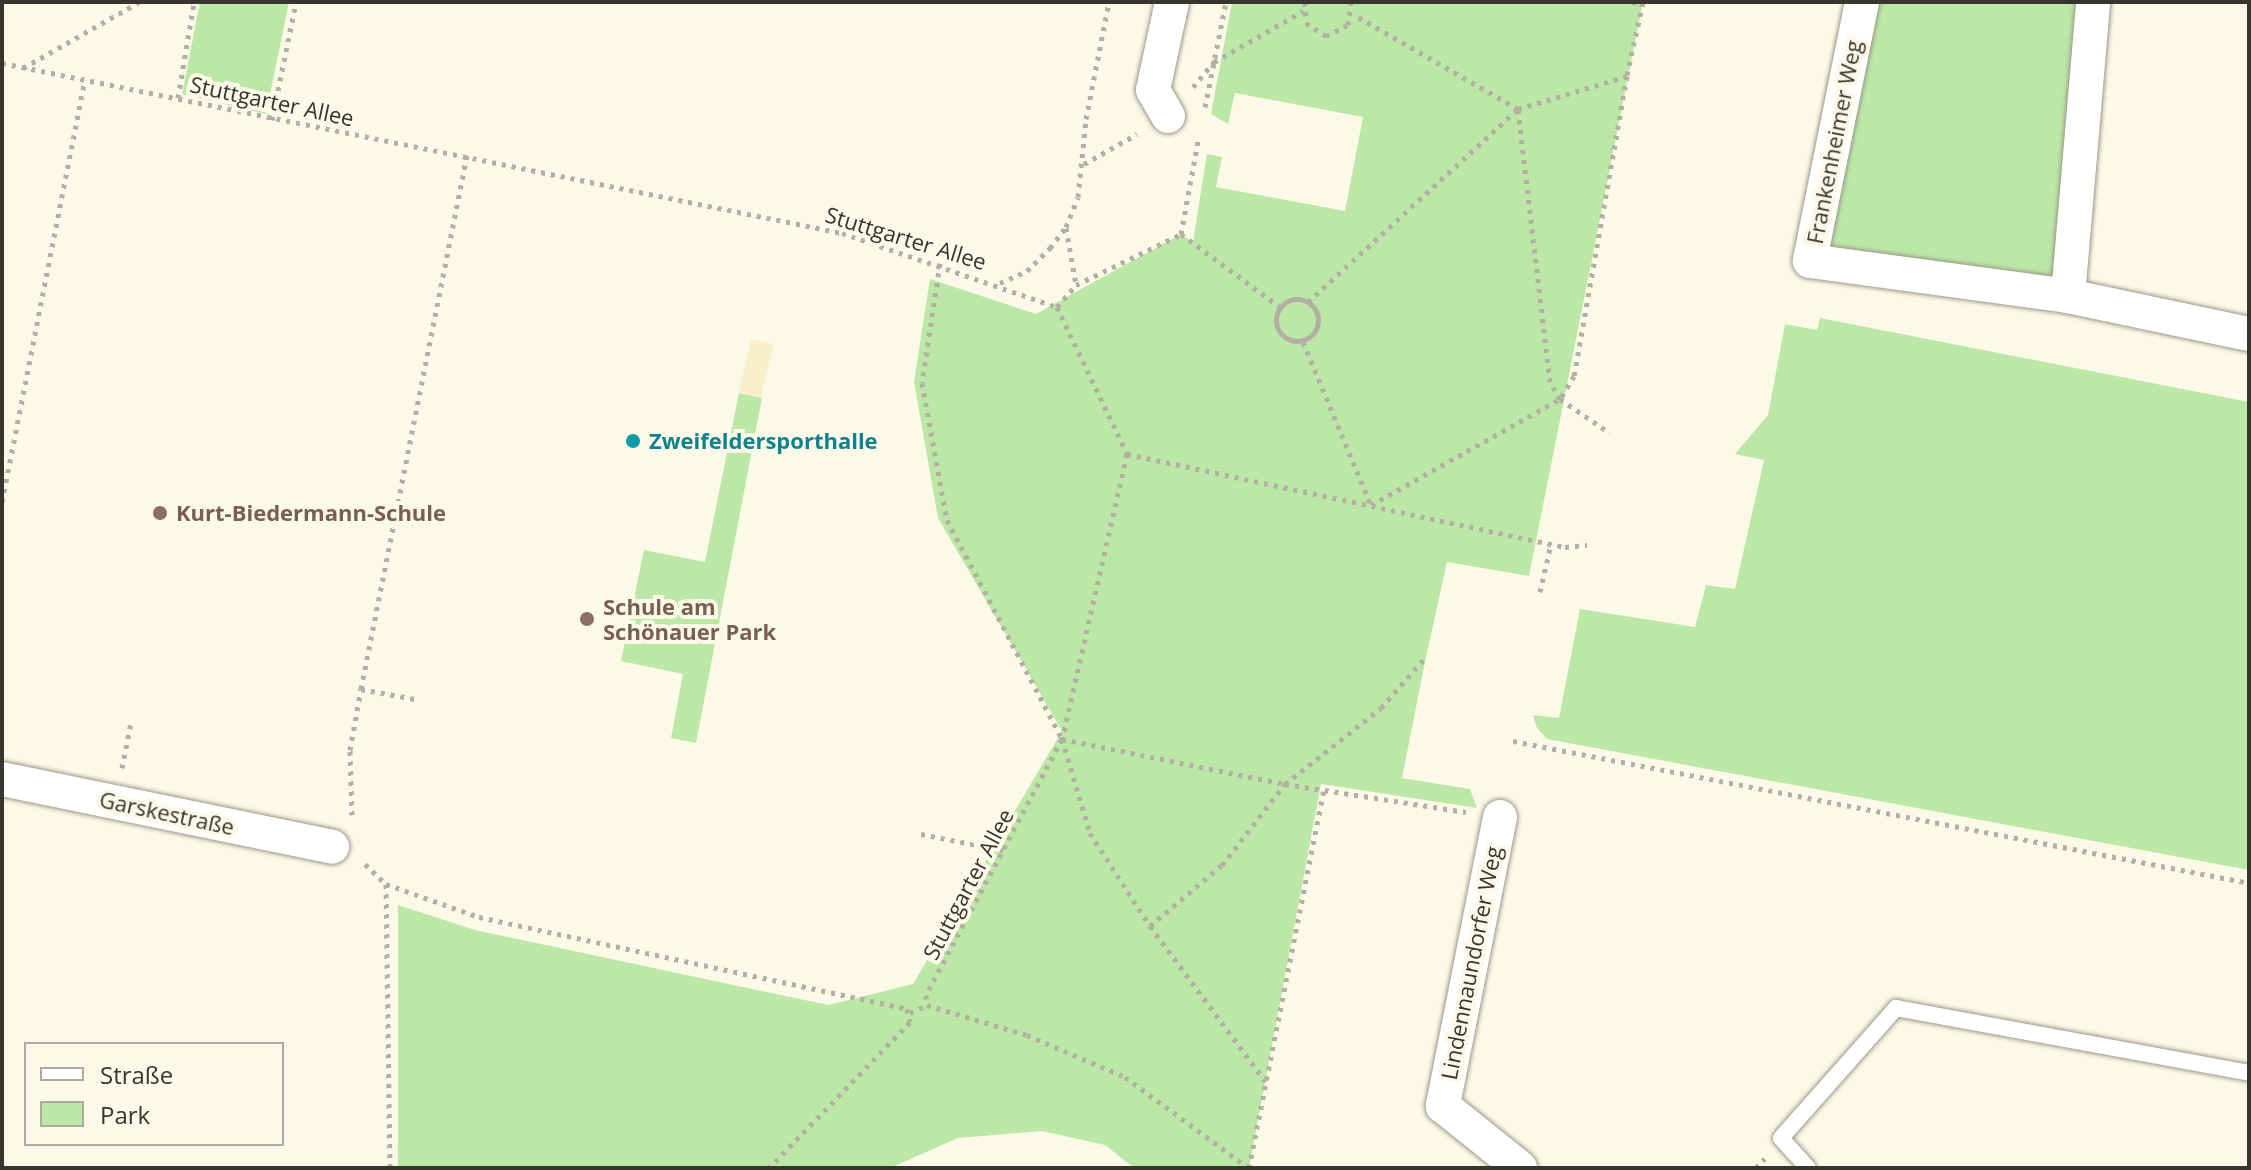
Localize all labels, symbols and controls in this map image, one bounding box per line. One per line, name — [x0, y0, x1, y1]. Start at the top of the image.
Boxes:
street label: Frankenheimer Weg — [1801, 38, 1867, 246]
street label: Stuttgarter Allee — [188, 71, 356, 131]
street label: Stuttgarter Allee — [822, 201, 990, 275]
place label: Zweifeldersporthalle — [649, 428, 878, 454]
marker: Zweifeldersporthalle — [624, 432, 642, 450]
place label: Kurt-Biedermann-Schule — [176, 500, 446, 526]
marker: Kurt-Biedermann-Schule — [151, 504, 169, 522]
place label: Schule am Schönauer Park — [603, 593, 776, 644]
marker: Schule am Schönauer Park — [578, 610, 596, 628]
street label: Garskestraße — [97, 786, 237, 840]
street label: Stuttgarter Allee — [917, 804, 1019, 964]
street label: Lindennaundorfer Weg — [1435, 844, 1507, 1082]
legend — [24, 1042, 284, 1146]
text: Straße — [100, 1058, 173, 1091]
text: Park — [100, 1098, 150, 1131]

